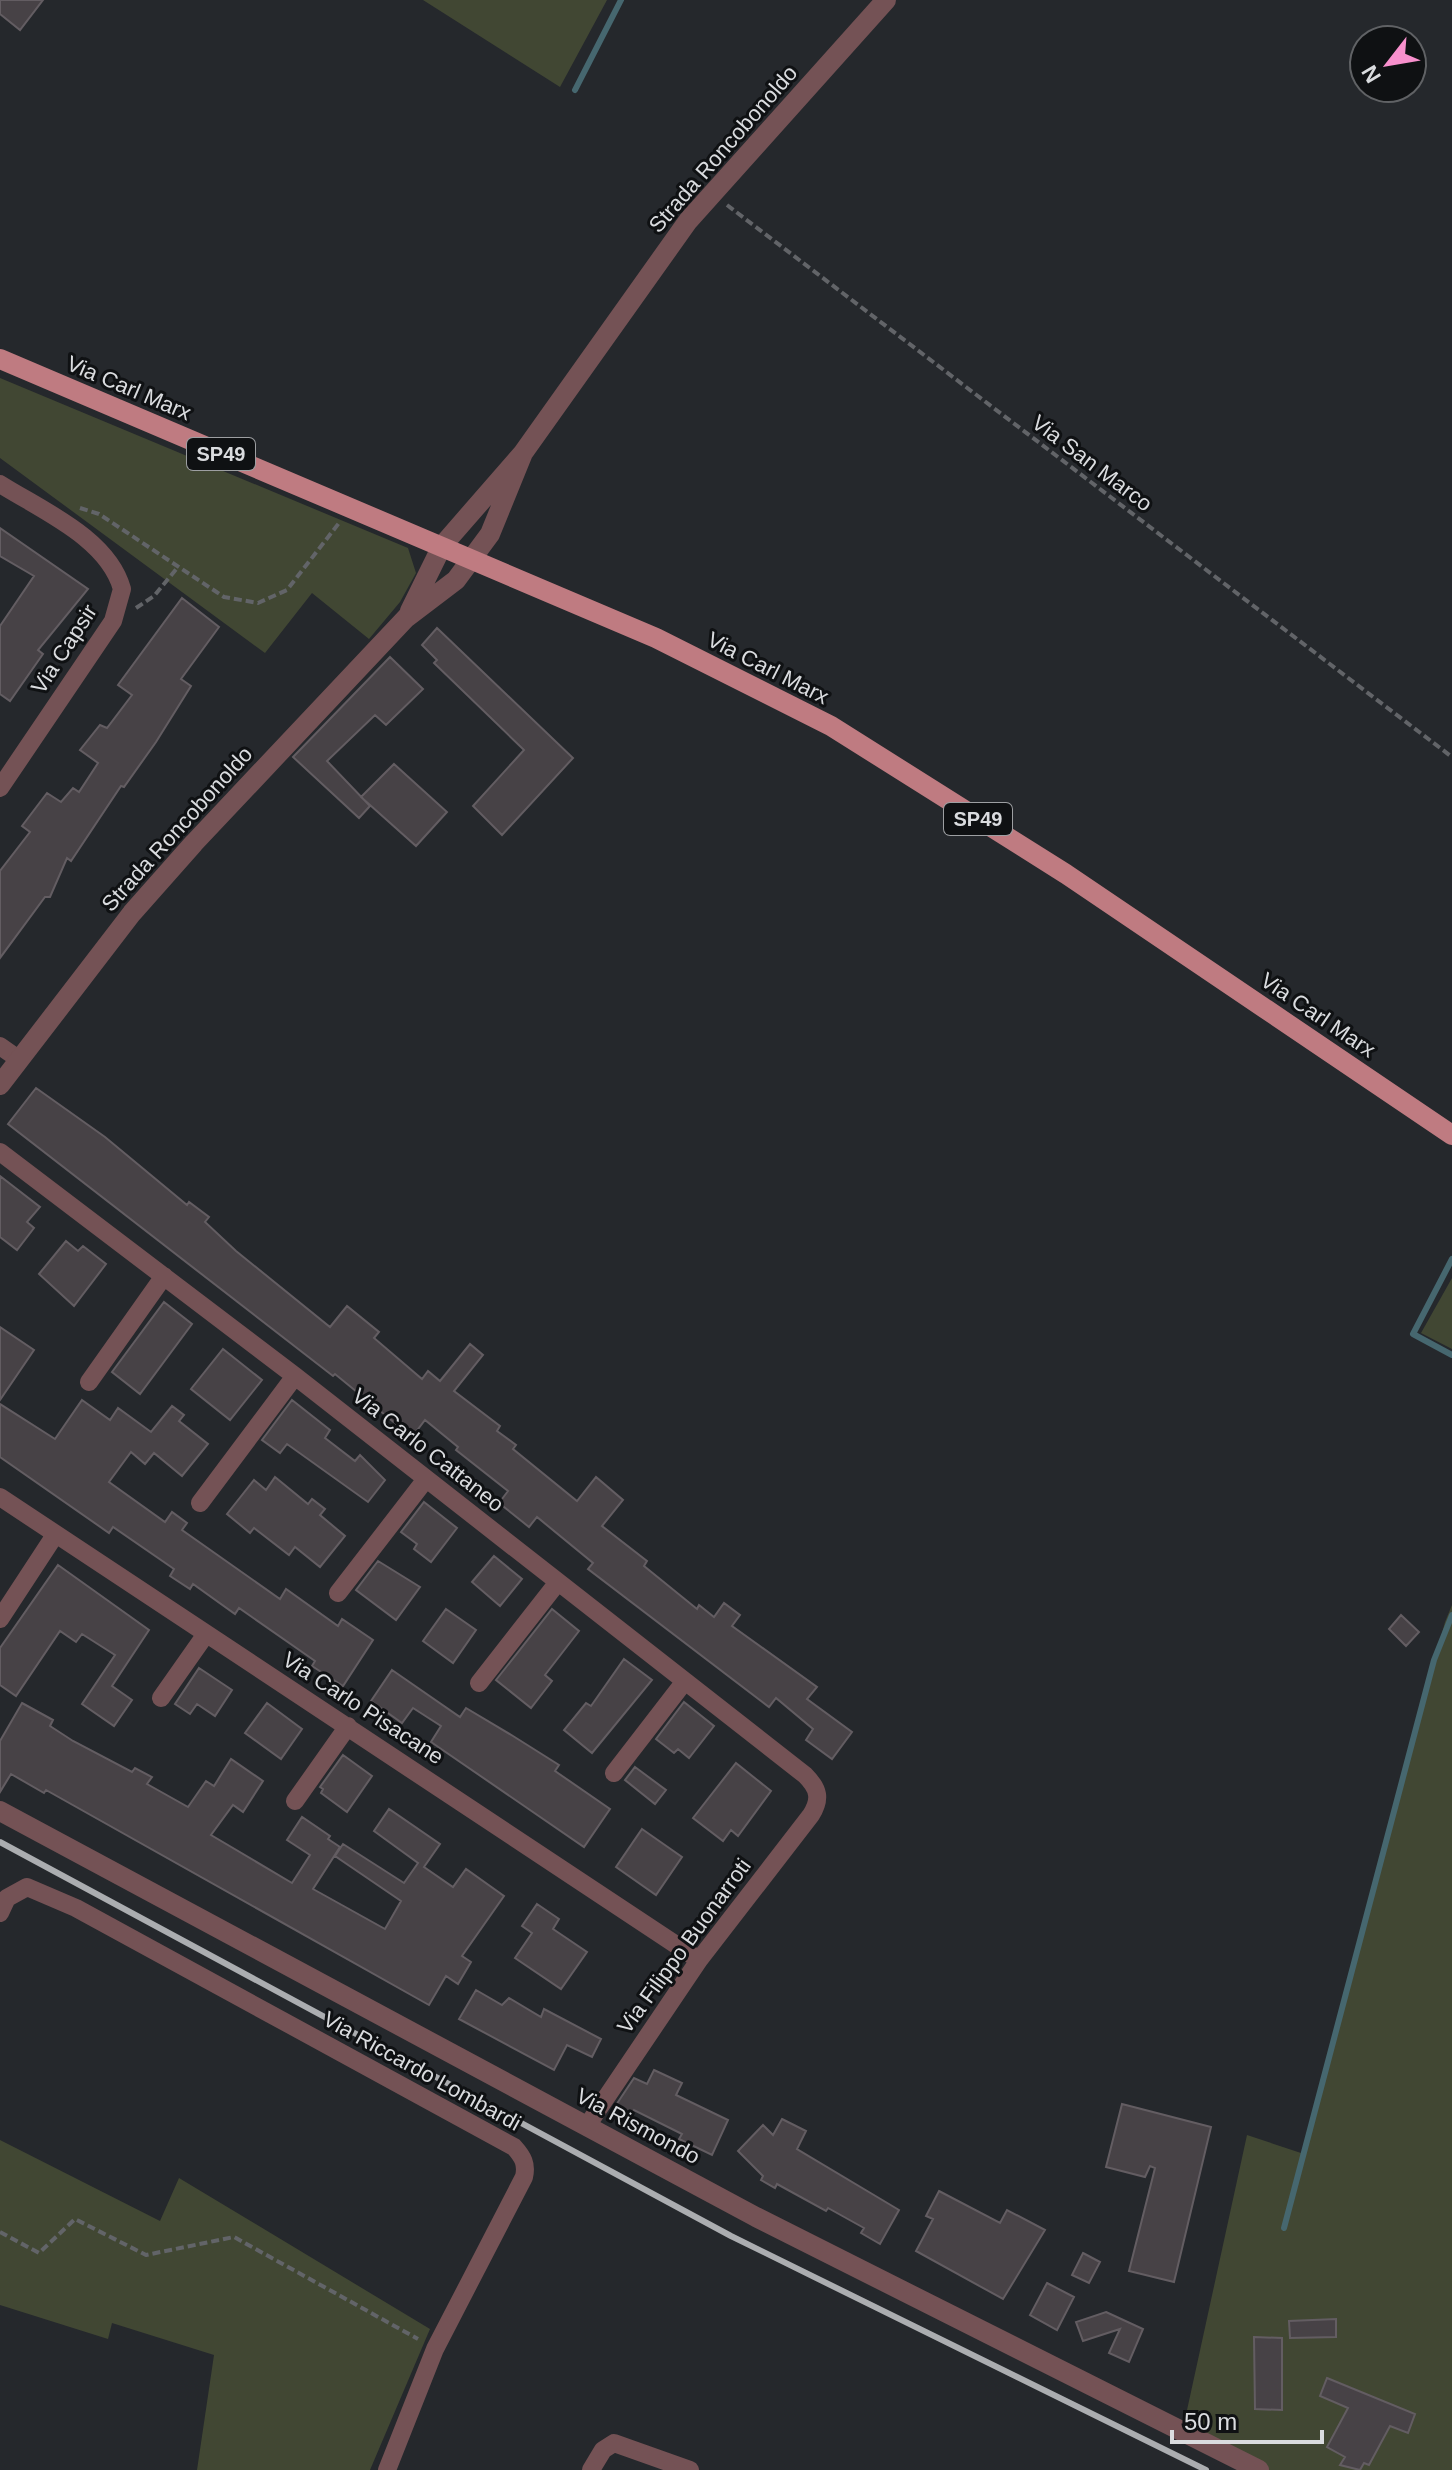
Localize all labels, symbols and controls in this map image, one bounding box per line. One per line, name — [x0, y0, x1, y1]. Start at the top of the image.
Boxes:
north arrow — [1348, 24, 1428, 104]
street label: Strada Roncobonoldo — [644, 60, 802, 238]
text: N — [1356, 61, 1386, 87]
street label: Via Carl Marx — [63, 351, 195, 425]
street label: Via San Marco — [1027, 410, 1157, 516]
road number: SP49 — [187, 438, 255, 470]
street label: Via Capsir — [26, 600, 102, 698]
street label: Via Carl Marx — [703, 627, 833, 709]
street label: Strada Roncobonoldo — [97, 742, 257, 916]
road number: SP49 — [944, 803, 1012, 835]
street label: Via Carl Marx — [1256, 967, 1380, 1063]
street label: Via Carlo Cattaneo — [347, 1383, 509, 1517]
street label: Via Carlo Pisacane — [278, 1647, 448, 1769]
street label: Via Filippo Buonarroti — [612, 1854, 756, 2038]
street label: Via Riccardo Lombardi — [319, 2006, 525, 2136]
street label: Via Rismondo — [572, 2083, 704, 2169]
scale bar — [1172, 2394, 1322, 2444]
text: 50 m — [1184, 2408, 1237, 2435]

